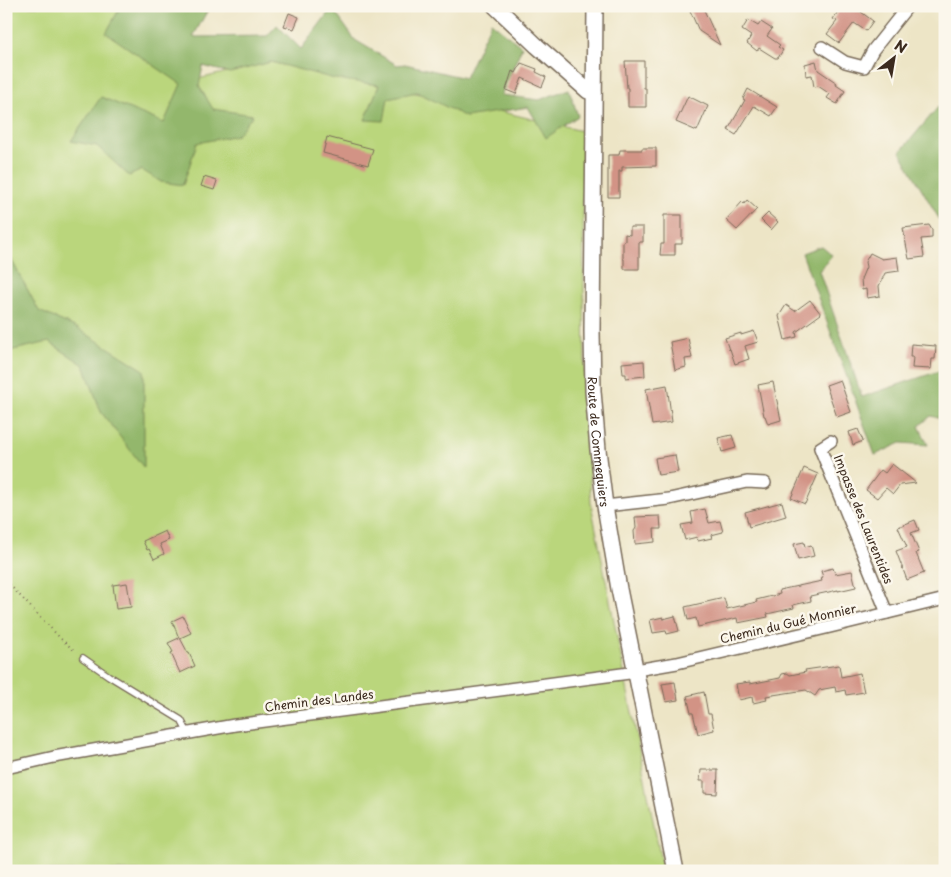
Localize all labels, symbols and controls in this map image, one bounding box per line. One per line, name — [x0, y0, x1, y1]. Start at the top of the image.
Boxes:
north arrow — [868, 32, 918, 82]
text: N — [891, 35, 911, 58]
street label: Route de Commequiers — [584, 376, 614, 508]
street label: Impasse des Laurentides — [830, 452, 898, 587]
street label: Chemin du Gué Monnier — [718, 598, 858, 647]
street label: Chemin des Landes — [264, 684, 375, 716]

